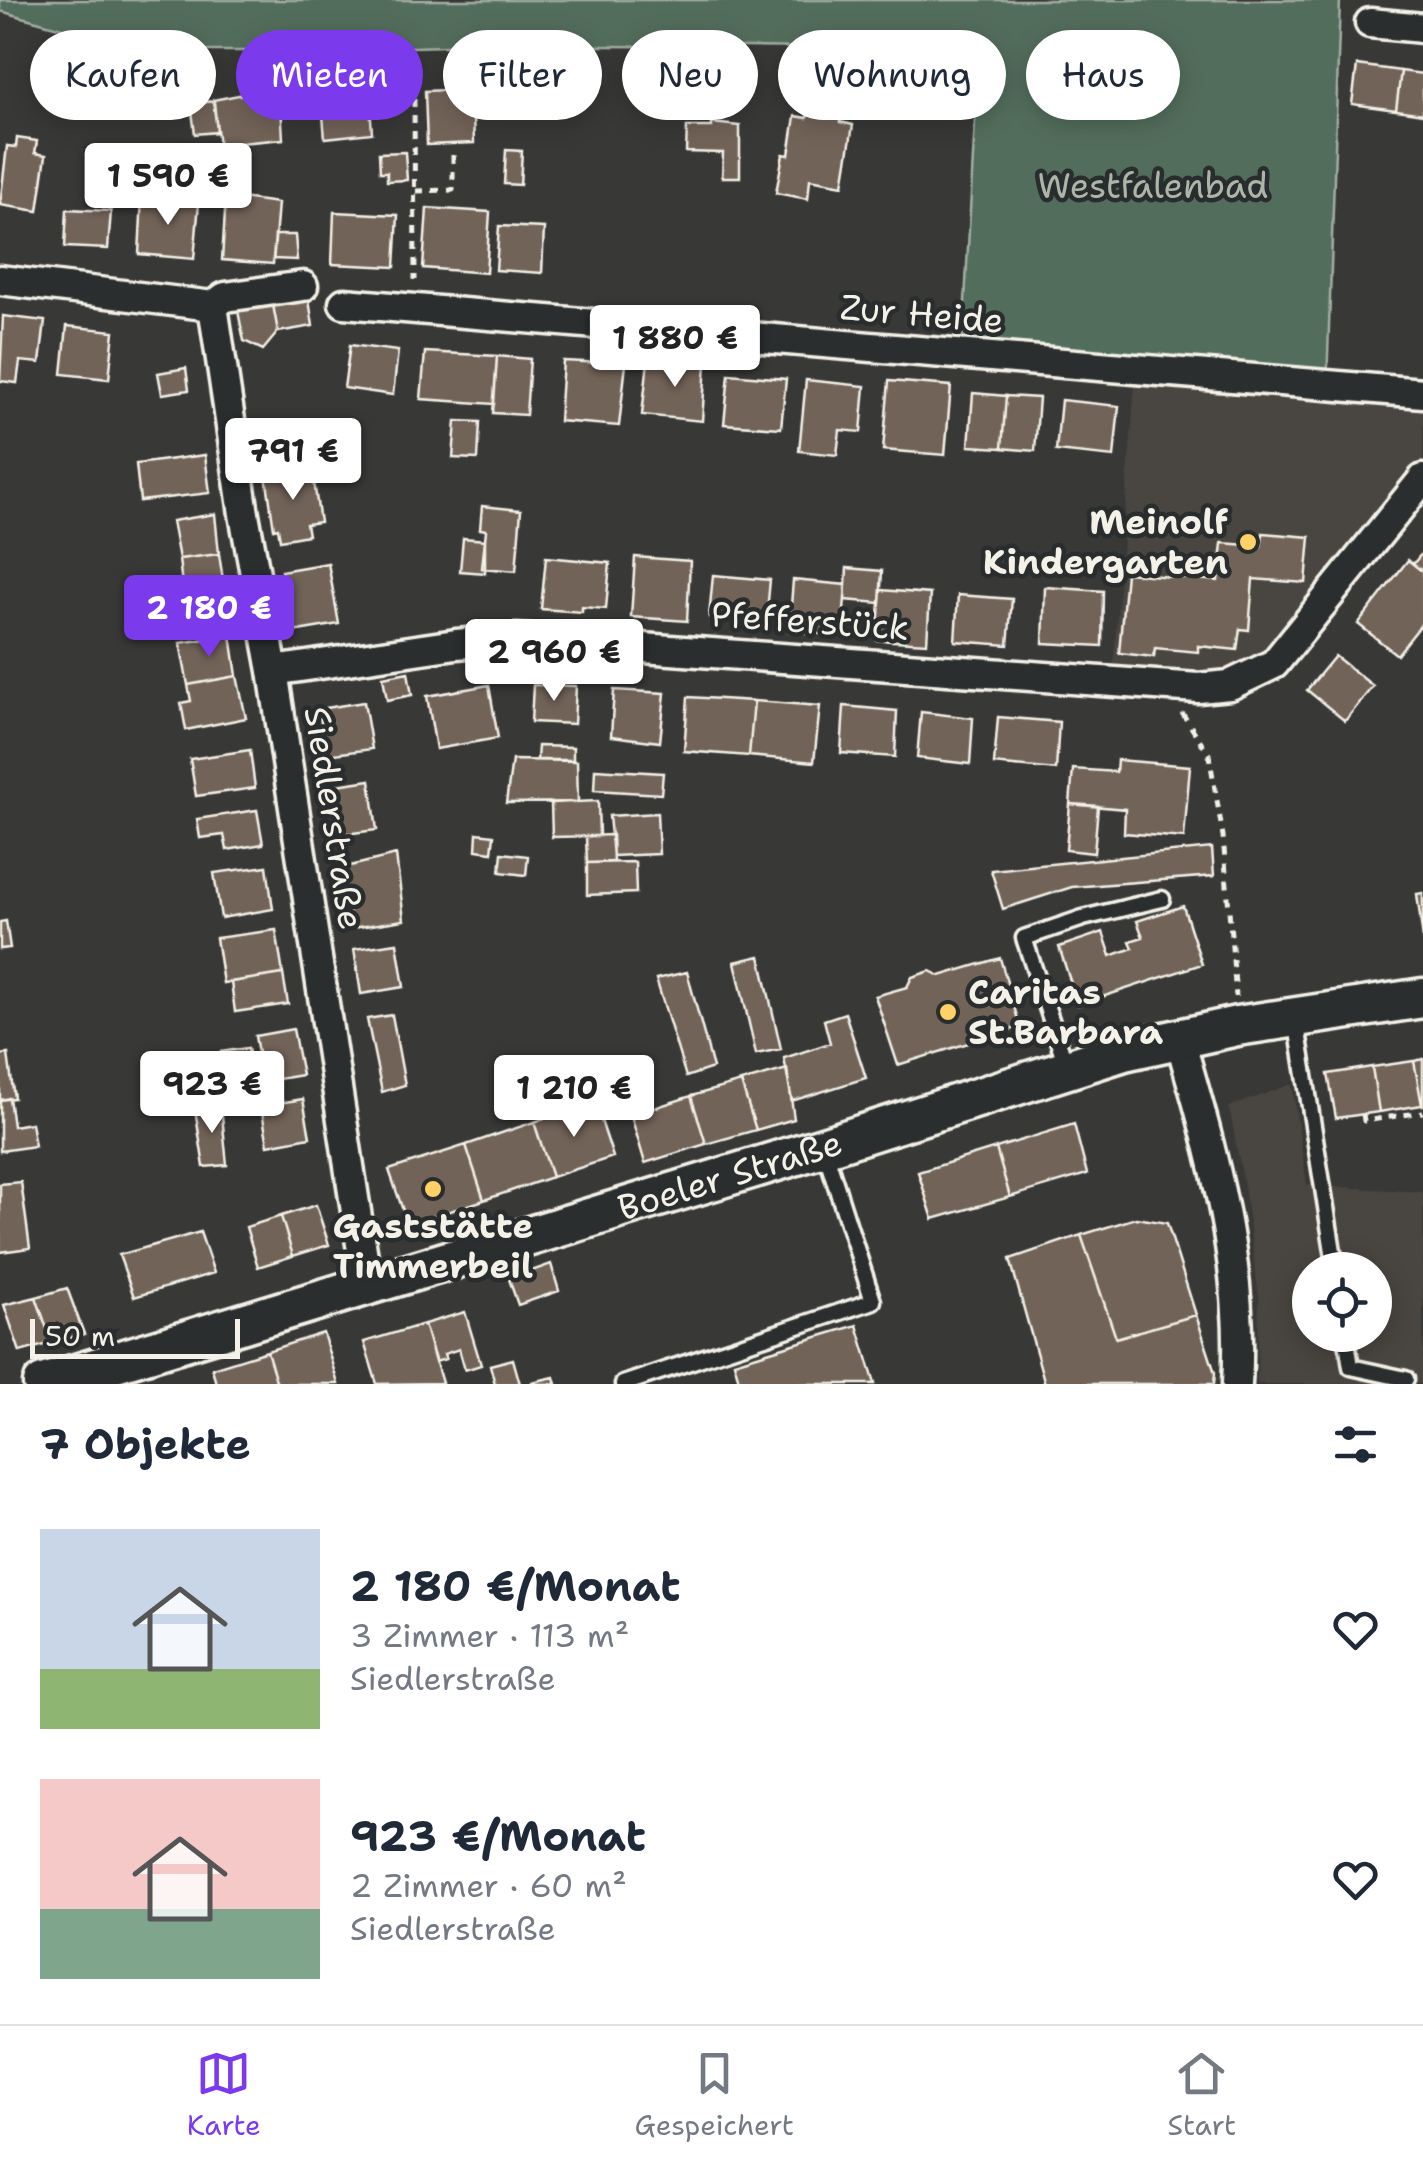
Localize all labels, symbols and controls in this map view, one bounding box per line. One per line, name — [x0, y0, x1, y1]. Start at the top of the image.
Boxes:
chip: Kaufen — [30, 30, 216, 120]
chip: Mieten — [236, 30, 423, 120]
chip: Filter — [443, 30, 602, 120]
chip: Neu — [622, 30, 758, 120]
chip: Wohnung — [778, 30, 1006, 120]
chip: Haus — [1026, 30, 1180, 120]
pin: 1 590 € — [76, 143, 260, 228]
text: 1 590 € — [107, 154, 229, 197]
park label: Westfalenbad — [1038, 162, 1268, 209]
street label: Zur Heide — [838, 283, 1006, 344]
pin: 1 880 € — [583, 305, 767, 390]
text: 1 880 € — [612, 316, 738, 359]
pin: 791 € — [223, 418, 363, 503]
text: 791 € — [247, 429, 339, 472]
place label: Meinolf Kindergarten — [983, 498, 1228, 585]
marker: Meinolf Kindergarten — [1237, 531, 1259, 553]
pin: 2 180 € — [117, 575, 301, 660]
text: 2 180 € — [146, 586, 272, 629]
street label: Pfefferstück — [710, 590, 911, 651]
pin: 2 960 € — [462, 619, 646, 704]
text: 2 960 € — [487, 630, 621, 673]
street label: Siedlerstraße — [294, 703, 375, 933]
place label: Caritas St.Barbara — [968, 968, 1163, 1055]
marker: Caritas St.Barbara — [937, 1001, 959, 1023]
pin: 923 € — [142, 1051, 282, 1136]
pin: 1 210 € — [482, 1055, 666, 1140]
text: 923 € — [162, 1062, 262, 1105]
text: 1 210 € — [516, 1066, 632, 1109]
street label: Boeler Straße — [612, 1118, 848, 1231]
marker: Gaststätte Timmerbeil — [422, 1178, 444, 1200]
place label: Gaststätte Timmerbeil — [333, 1202, 533, 1289]
map controls — [1292, 1252, 1392, 1352]
button: locate — [1292, 1252, 1392, 1352]
scale bar — [30, 1314, 240, 1358]
text: 50 m — [45, 1317, 115, 1355]
text: 7 Objekte — [40, 1416, 251, 1472]
icon: filters — [1328, 1417, 1383, 1472]
text: 2 180 €/Monat — [350, 1558, 681, 1614]
icon: home — [120, 1569, 240, 1689]
icon: heart — [1328, 1602, 1383, 1657]
text: 3 Zimmer · 113 m² — [350, 1614, 629, 1657]
text: Siedlerstraße — [350, 1657, 556, 1700]
text: 923 €/Monat — [350, 1808, 646, 1864]
icon: home — [120, 1819, 240, 1939]
icon: heart — [1328, 1852, 1383, 1907]
text: 2 Zimmer · 60 m² — [350, 1864, 627, 1907]
text: Siedlerstraße — [350, 1907, 556, 1950]
tab: Karte — [187, 2046, 261, 2144]
tab: Gespeichert — [635, 2046, 794, 2144]
tab: Start — [1168, 2046, 1236, 2144]

